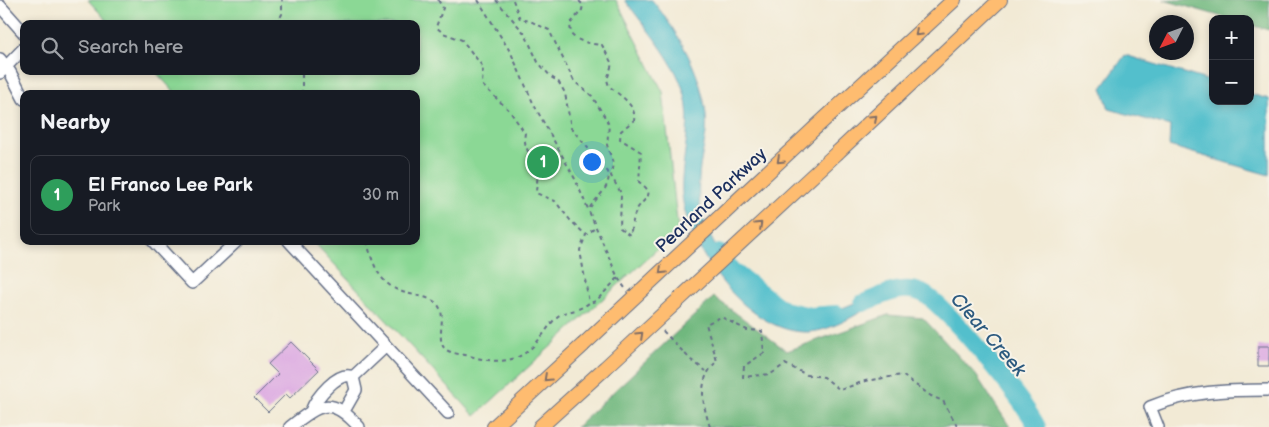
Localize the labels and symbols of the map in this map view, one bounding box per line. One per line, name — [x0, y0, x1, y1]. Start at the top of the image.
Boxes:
north arrow — [1149, 15, 1194, 60]
one-way arrow — [915, 27, 924, 36]
one-way arrow — [868, 115, 877, 124]
pin: 1 — [527, 143, 559, 181]
street label: Pearland Parkway — [652, 143, 772, 257]
your location — [579, 149, 605, 175]
one-way arrow — [777, 154, 786, 163]
one-way arrow — [753, 222, 762, 231]
one-way arrow — [658, 265, 667, 274]
water label: Clear Creek — [945, 288, 1031, 382]
one-way arrow — [634, 332, 643, 341]
one-way arrow — [543, 372, 552, 381]

